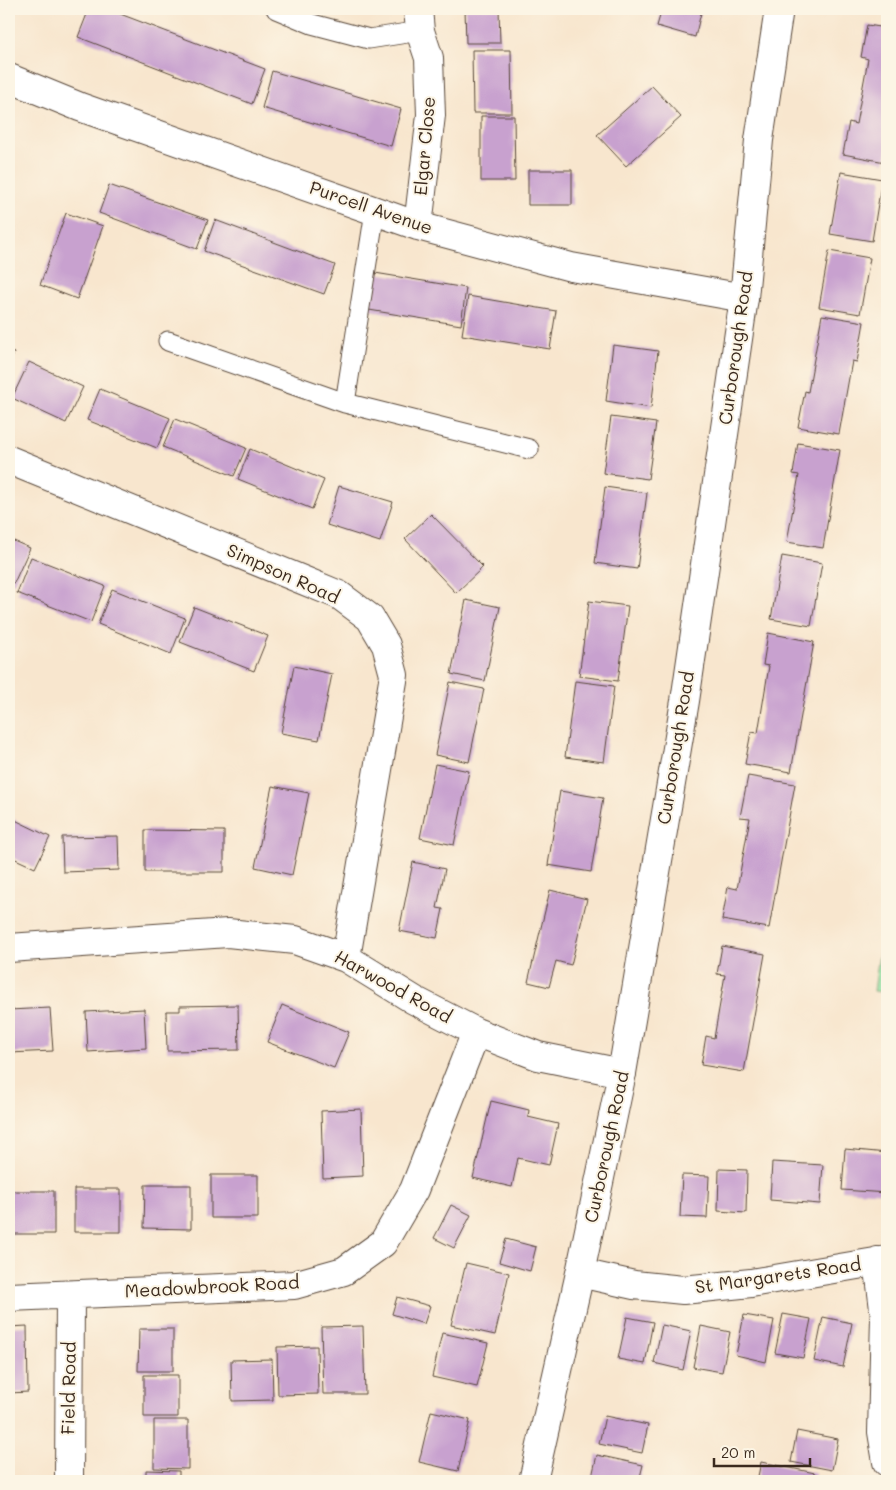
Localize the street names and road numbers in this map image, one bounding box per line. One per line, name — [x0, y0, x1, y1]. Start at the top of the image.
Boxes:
street label: Elgar Close — [408, 95, 440, 196]
street label: Purcell Avenue — [307, 175, 436, 239]
street label: Curborough Road — [712, 270, 758, 426]
street label: Simpson Road — [223, 537, 344, 609]
street label: Curborough Road — [651, 670, 699, 826]
street label: Harwood Road — [331, 944, 456, 1028]
street label: Curborough Road — [578, 1069, 634, 1225]
street label: St Margarets Road — [693, 1251, 862, 1299]
street label: Meadowbrook Road — [124, 1269, 300, 1303]
street label: Field Road — [55, 1341, 81, 1435]

